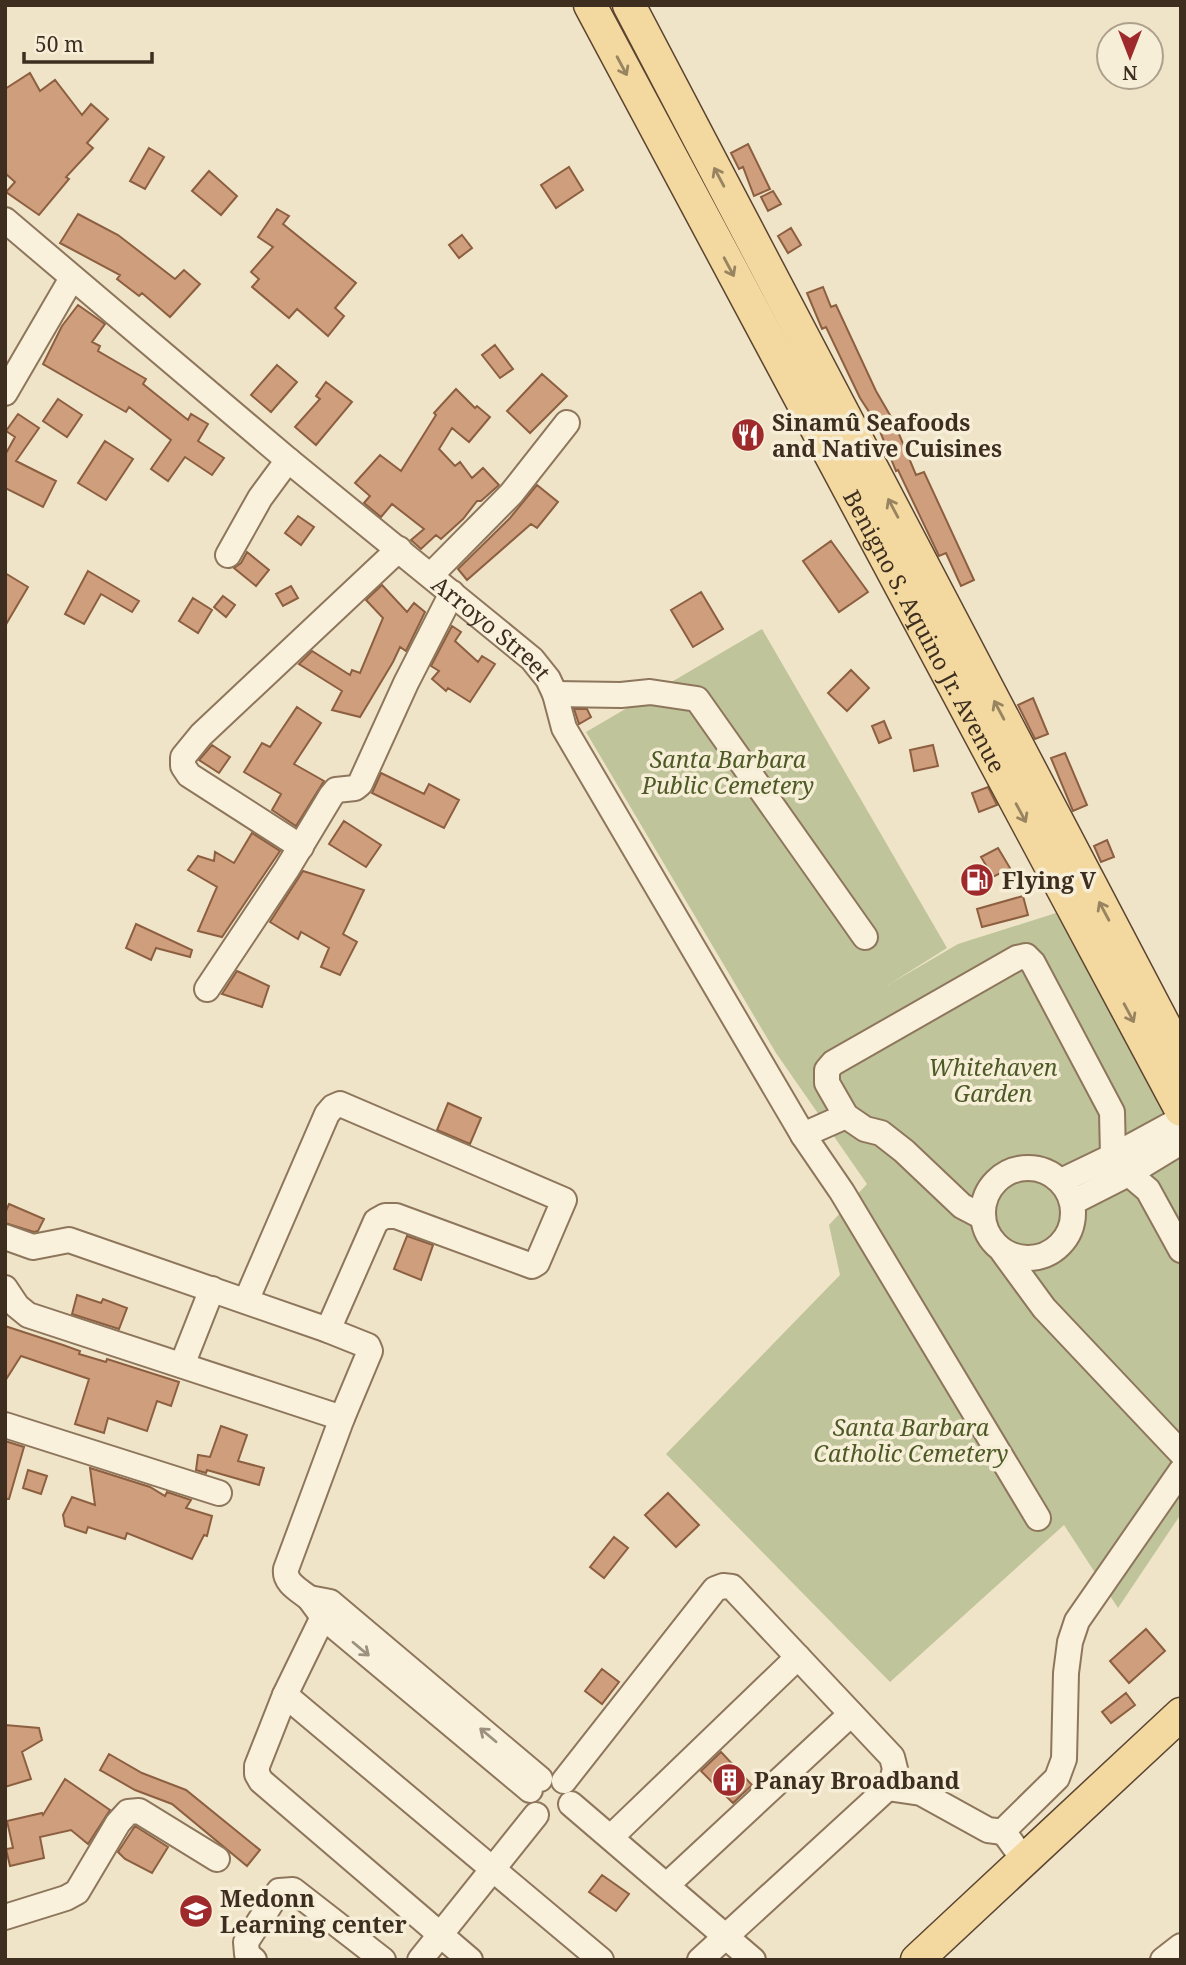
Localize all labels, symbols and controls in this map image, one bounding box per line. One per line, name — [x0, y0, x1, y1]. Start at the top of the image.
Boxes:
scale bar — [24, 21, 152, 65]
north arrow — [1095, 21, 1165, 91]
text: 50 m — [35, 30, 84, 58]
one-way arrow — [616, 55, 630, 75]
text: N — [1122, 60, 1137, 86]
one-way arrow — [712, 167, 726, 187]
one-way arrow — [722, 256, 736, 276]
place label: Sinamû Seafoods and Native Cuisines — [772, 406, 1002, 464]
restaurant icon: Sinamû Seafoods and Native Cuisines — [729, 416, 767, 454]
street label: Benigno S. Aquino Jr. Avenue — [836, 484, 1014, 778]
one-way arrow — [886, 498, 899, 519]
street label: Arroyo Street — [425, 568, 559, 687]
one-way arrow — [991, 700, 1005, 721]
park label: Santa Barbara Public Cemetery — [641, 743, 814, 801]
one-way arrow — [1015, 802, 1028, 823]
fuel station icon: Flying V — [958, 861, 996, 899]
place label: Flying V — [1002, 864, 1097, 896]
one-way arrow — [1097, 901, 1111, 922]
one-way arrow — [1123, 1002, 1136, 1023]
park label: Whitehaven Garden — [928, 1051, 1058, 1109]
park label: Santa Barbara Catholic Cemetery — [814, 1411, 1008, 1469]
one-way arrow — [352, 1641, 370, 1657]
one-way arrow — [479, 1727, 497, 1743]
building icon: Panay Broadband — [710, 1761, 748, 1799]
place label: Panay Broadband — [754, 1764, 960, 1796]
place label: Medonn Learning center — [220, 1882, 407, 1940]
school or university icon: Medonn Learning center — [177, 1892, 215, 1930]

